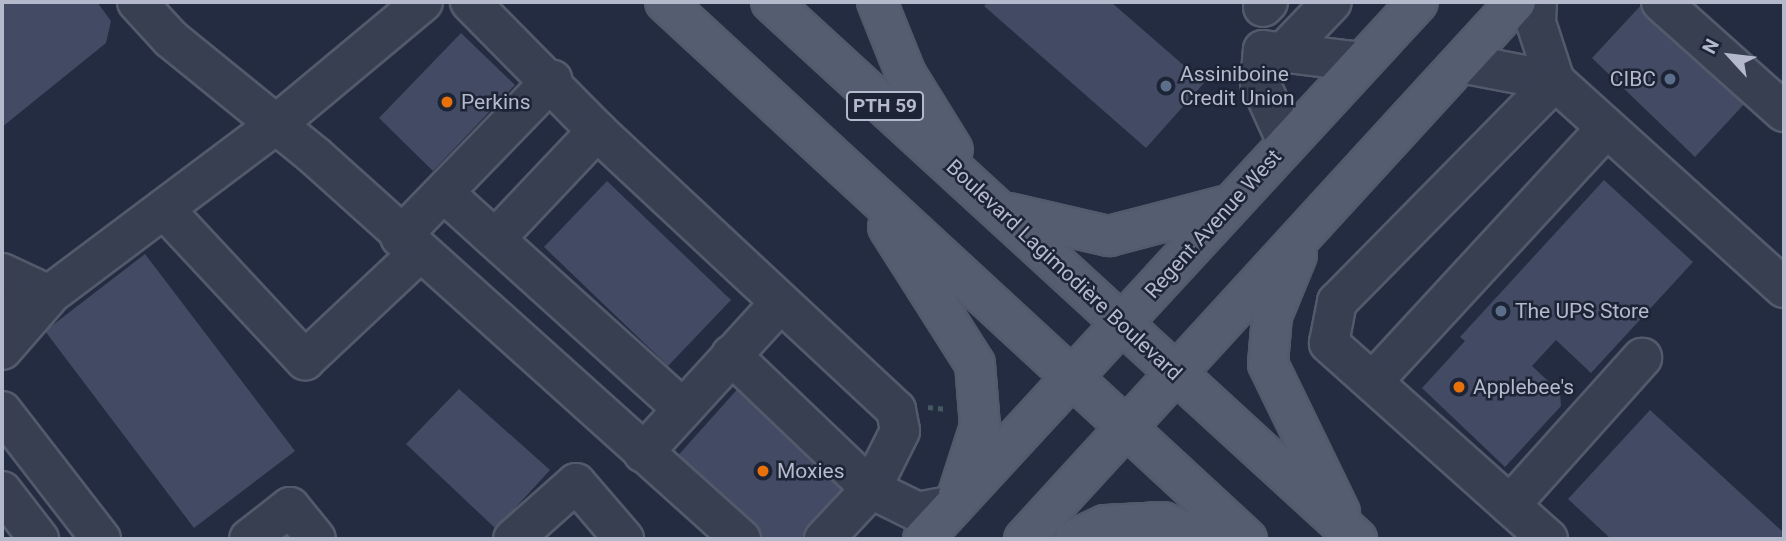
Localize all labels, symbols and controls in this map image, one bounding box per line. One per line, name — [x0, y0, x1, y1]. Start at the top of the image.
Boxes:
north arrow — [1695, 21, 1765, 91]
text: N — [1698, 35, 1724, 57]
place label: Assiniboine Credit Union — [1180, 61, 1295, 111]
place label: CIBC — [1610, 66, 1656, 92]
marker: CIBC — [1662, 71, 1678, 87]
marker: Assiniboine Credit Union — [1158, 78, 1174, 94]
place label: Perkins — [461, 89, 531, 115]
road number: PTH 59 — [845, 90, 925, 122]
marker: Perkins — [439, 94, 455, 110]
street label: Regent Avenue West — [1139, 144, 1287, 304]
street label: Boulevard Lagimodière Boulevard — [941, 154, 1187, 386]
place label: The UPS Store — [1515, 298, 1649, 324]
marker: The UPS Store — [1493, 303, 1509, 319]
place label: Applebee's — [1473, 374, 1574, 400]
marker: Applebee's — [1451, 379, 1467, 395]
place label: Moxies — [777, 458, 845, 484]
marker: Moxies — [755, 463, 771, 479]

